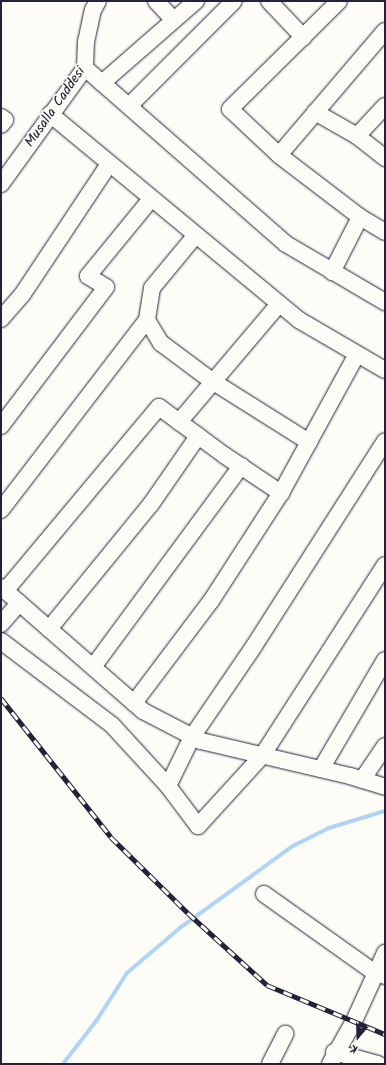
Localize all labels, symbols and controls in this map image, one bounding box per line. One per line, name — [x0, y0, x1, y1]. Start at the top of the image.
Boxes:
street label: Musalla Caddesi — [21, 64, 89, 150]
north arrow — [338, 1017, 378, 1057]
text: K — [348, 1039, 360, 1058]

